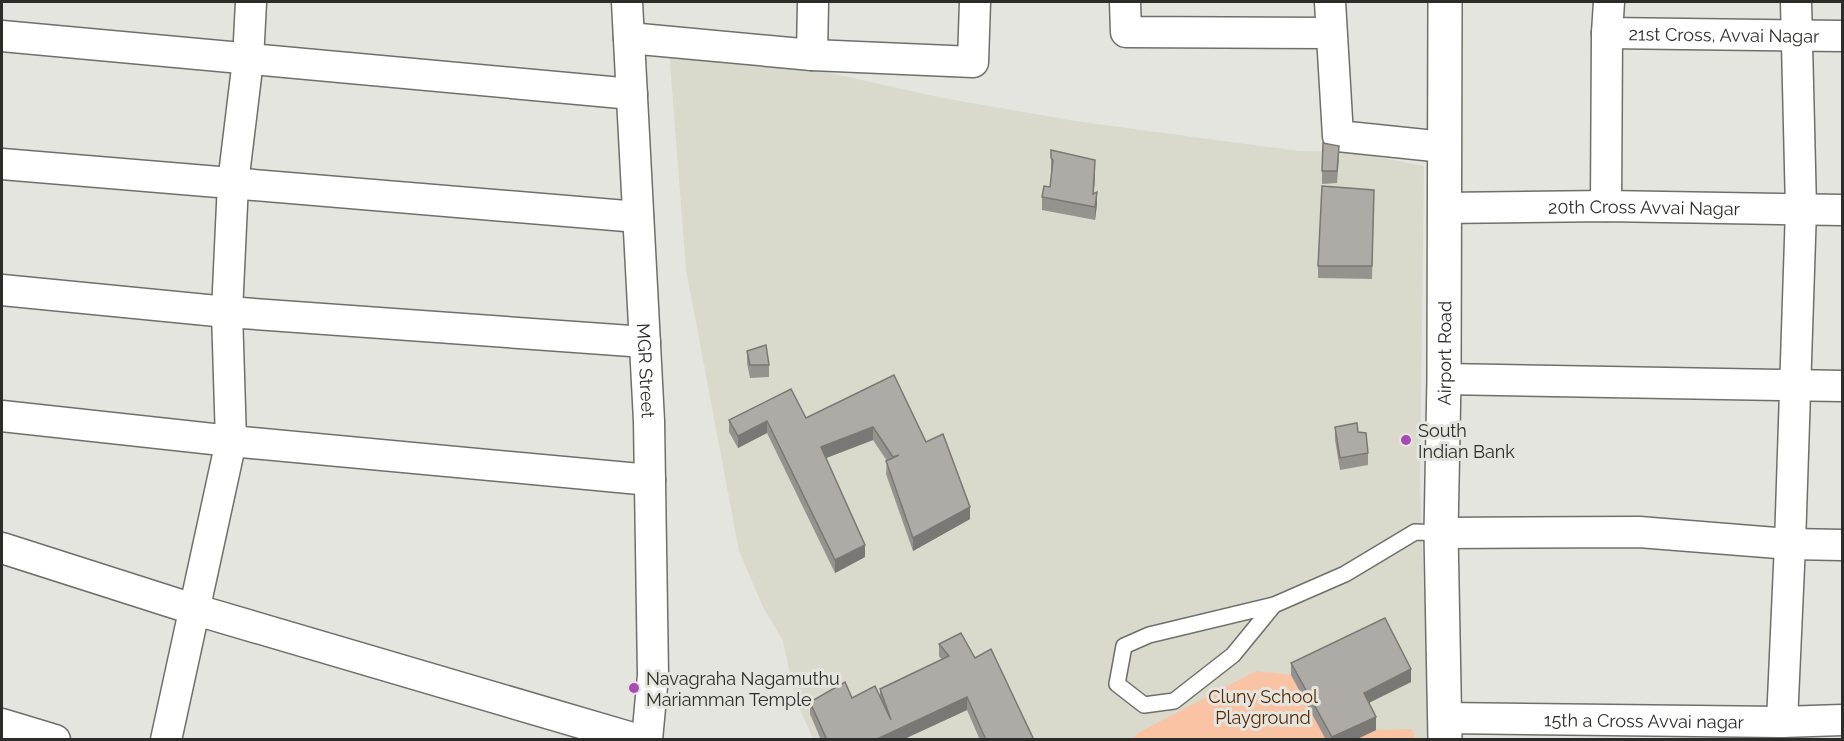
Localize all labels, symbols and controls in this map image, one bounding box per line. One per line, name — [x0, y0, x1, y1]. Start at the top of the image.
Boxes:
street label: 21st Cross, Avvai Nagar — [1628, 23, 1820, 46]
street label: 20th Cross Avvai Nagar — [1548, 195, 1741, 219]
street label: Airport Road — [1433, 301, 1455, 405]
street label: MGR Street — [633, 323, 659, 418]
place label: South Indian Bank — [1418, 420, 1515, 462]
marker: South Indian Bank — [1399, 433, 1413, 447]
place label: Navagraha Nagamuthu Mariamman Temple — [646, 668, 840, 710]
marker: Navagraha Nagamuthu Mariamman Temple — [627, 681, 641, 695]
park label: Cluny School Playground — [1208, 686, 1318, 728]
street label: 15th a Cross Avvai nagar — [1544, 709, 1745, 732]

